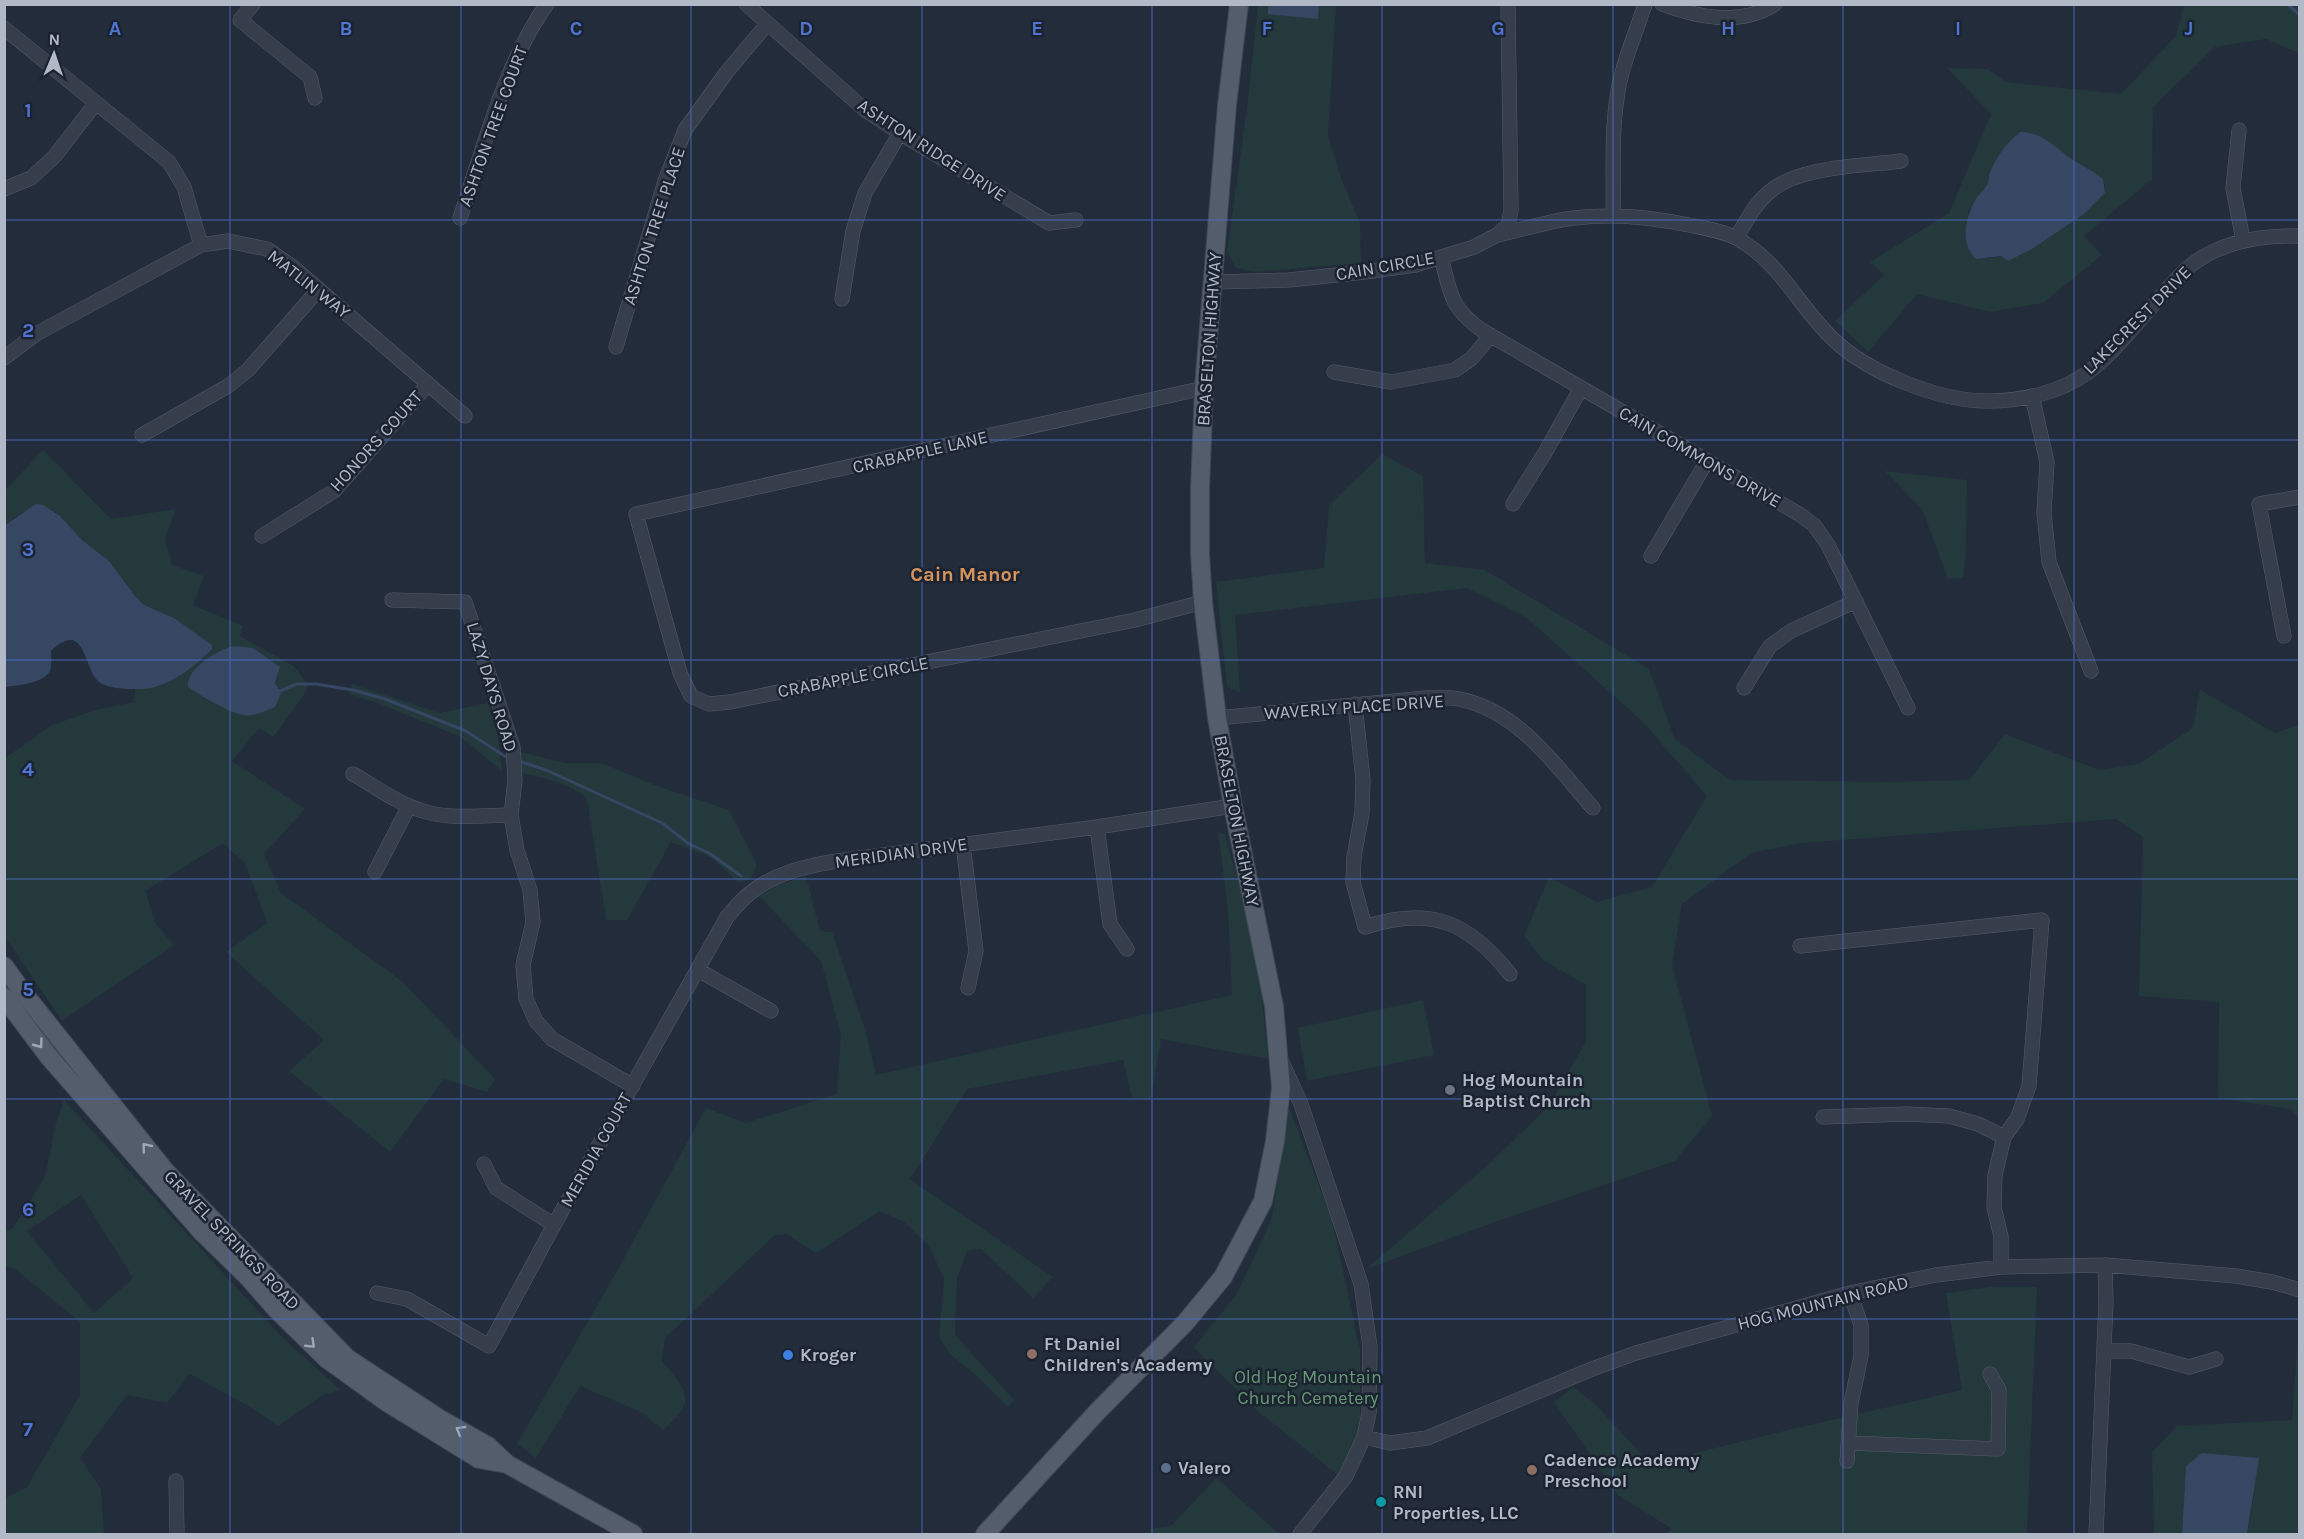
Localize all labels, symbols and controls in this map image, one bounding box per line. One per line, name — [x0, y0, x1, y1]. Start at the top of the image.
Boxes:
text: A — [109, 17, 122, 40]
text: B — [340, 17, 352, 40]
text: C — [570, 17, 582, 40]
text: D — [799, 17, 813, 40]
text: E — [1031, 17, 1043, 40]
text: F — [1262, 17, 1273, 40]
text: G — [1491, 17, 1505, 40]
text: H — [1721, 17, 1735, 40]
text: I — [1955, 17, 1961, 40]
text: J — [2185, 17, 2193, 40]
north arrow — [24, 24, 84, 84]
text: N — [48, 30, 61, 49]
street label: ASHTON TREE COURT — [454, 43, 532, 209]
street label: ASHTON RIDGE DRIVE — [854, 94, 1010, 206]
text: 1 — [24, 99, 32, 122]
street label: ASHTON TREE PLACE — [618, 144, 690, 308]
street label: MATLIN WAY — [263, 245, 355, 323]
street label: CAIN CIRCLE — [1334, 247, 1436, 285]
street label: BRASELTON HIGHWAY — [1192, 251, 1226, 427]
street label: LAKECREST DRIVE — [2078, 261, 2196, 379]
text: 2 — [22, 319, 34, 342]
street label: HONORS COURT — [325, 386, 427, 496]
street label: CAIN COMMONS DRIVE — [1615, 402, 1785, 512]
street label: CRABAPPLE LANE — [850, 426, 990, 478]
text: 3 — [22, 538, 34, 561]
district label: Cain Manor — [910, 563, 1020, 586]
street label: LAZY DAYS ROAD — [462, 619, 522, 755]
street label: CRABAPPLE CIRCLE — [776, 652, 930, 702]
street label: WAVERLY PLACE DRIVE — [1263, 690, 1445, 724]
street label: BRASELTON HIGHWAY — [1210, 733, 1264, 909]
text: 4 — [22, 758, 34, 781]
street label: MERIDIAN DRIVE — [833, 833, 969, 873]
text: 5 — [22, 978, 34, 1001]
one-way arrow — [32, 1038, 43, 1049]
place label: Hog Mountain Baptist Church — [1462, 1069, 1591, 1112]
marker: Hog Mountain Baptist Church — [1443, 1083, 1457, 1097]
street label: MERIDIA COURT — [555, 1089, 637, 1211]
one-way arrow — [142, 1143, 153, 1154]
street label: GRAVEL SPRINGS ROAD — [159, 1165, 305, 1315]
text: 6 — [22, 1198, 34, 1221]
street label: HOG MOUNTAIN ROAD — [1735, 1271, 1911, 1335]
place label: Ft Daniel Children's Academy — [1044, 1333, 1212, 1376]
one-way arrow — [304, 1336, 315, 1347]
place label: Kroger — [800, 1344, 856, 1366]
marker: Ft Daniel Children's Academy — [1025, 1347, 1039, 1361]
marker: Kroger — [781, 1348, 795, 1362]
park label: Old Hog Mountain Church Cemetery — [1234, 1366, 1382, 1409]
text: 7 — [23, 1418, 33, 1441]
one-way arrow — [456, 1426, 466, 1438]
place label: Cadence Academy Preschool — [1544, 1449, 1699, 1492]
place label: Valero — [1178, 1457, 1231, 1479]
marker: Valero — [1159, 1461, 1173, 1475]
marker: Cadence Academy Preschool — [1525, 1463, 1539, 1477]
place label: RNI Properties, LLC — [1393, 1481, 1519, 1524]
marker: RNI Properties, LLC — [1374, 1495, 1388, 1509]

